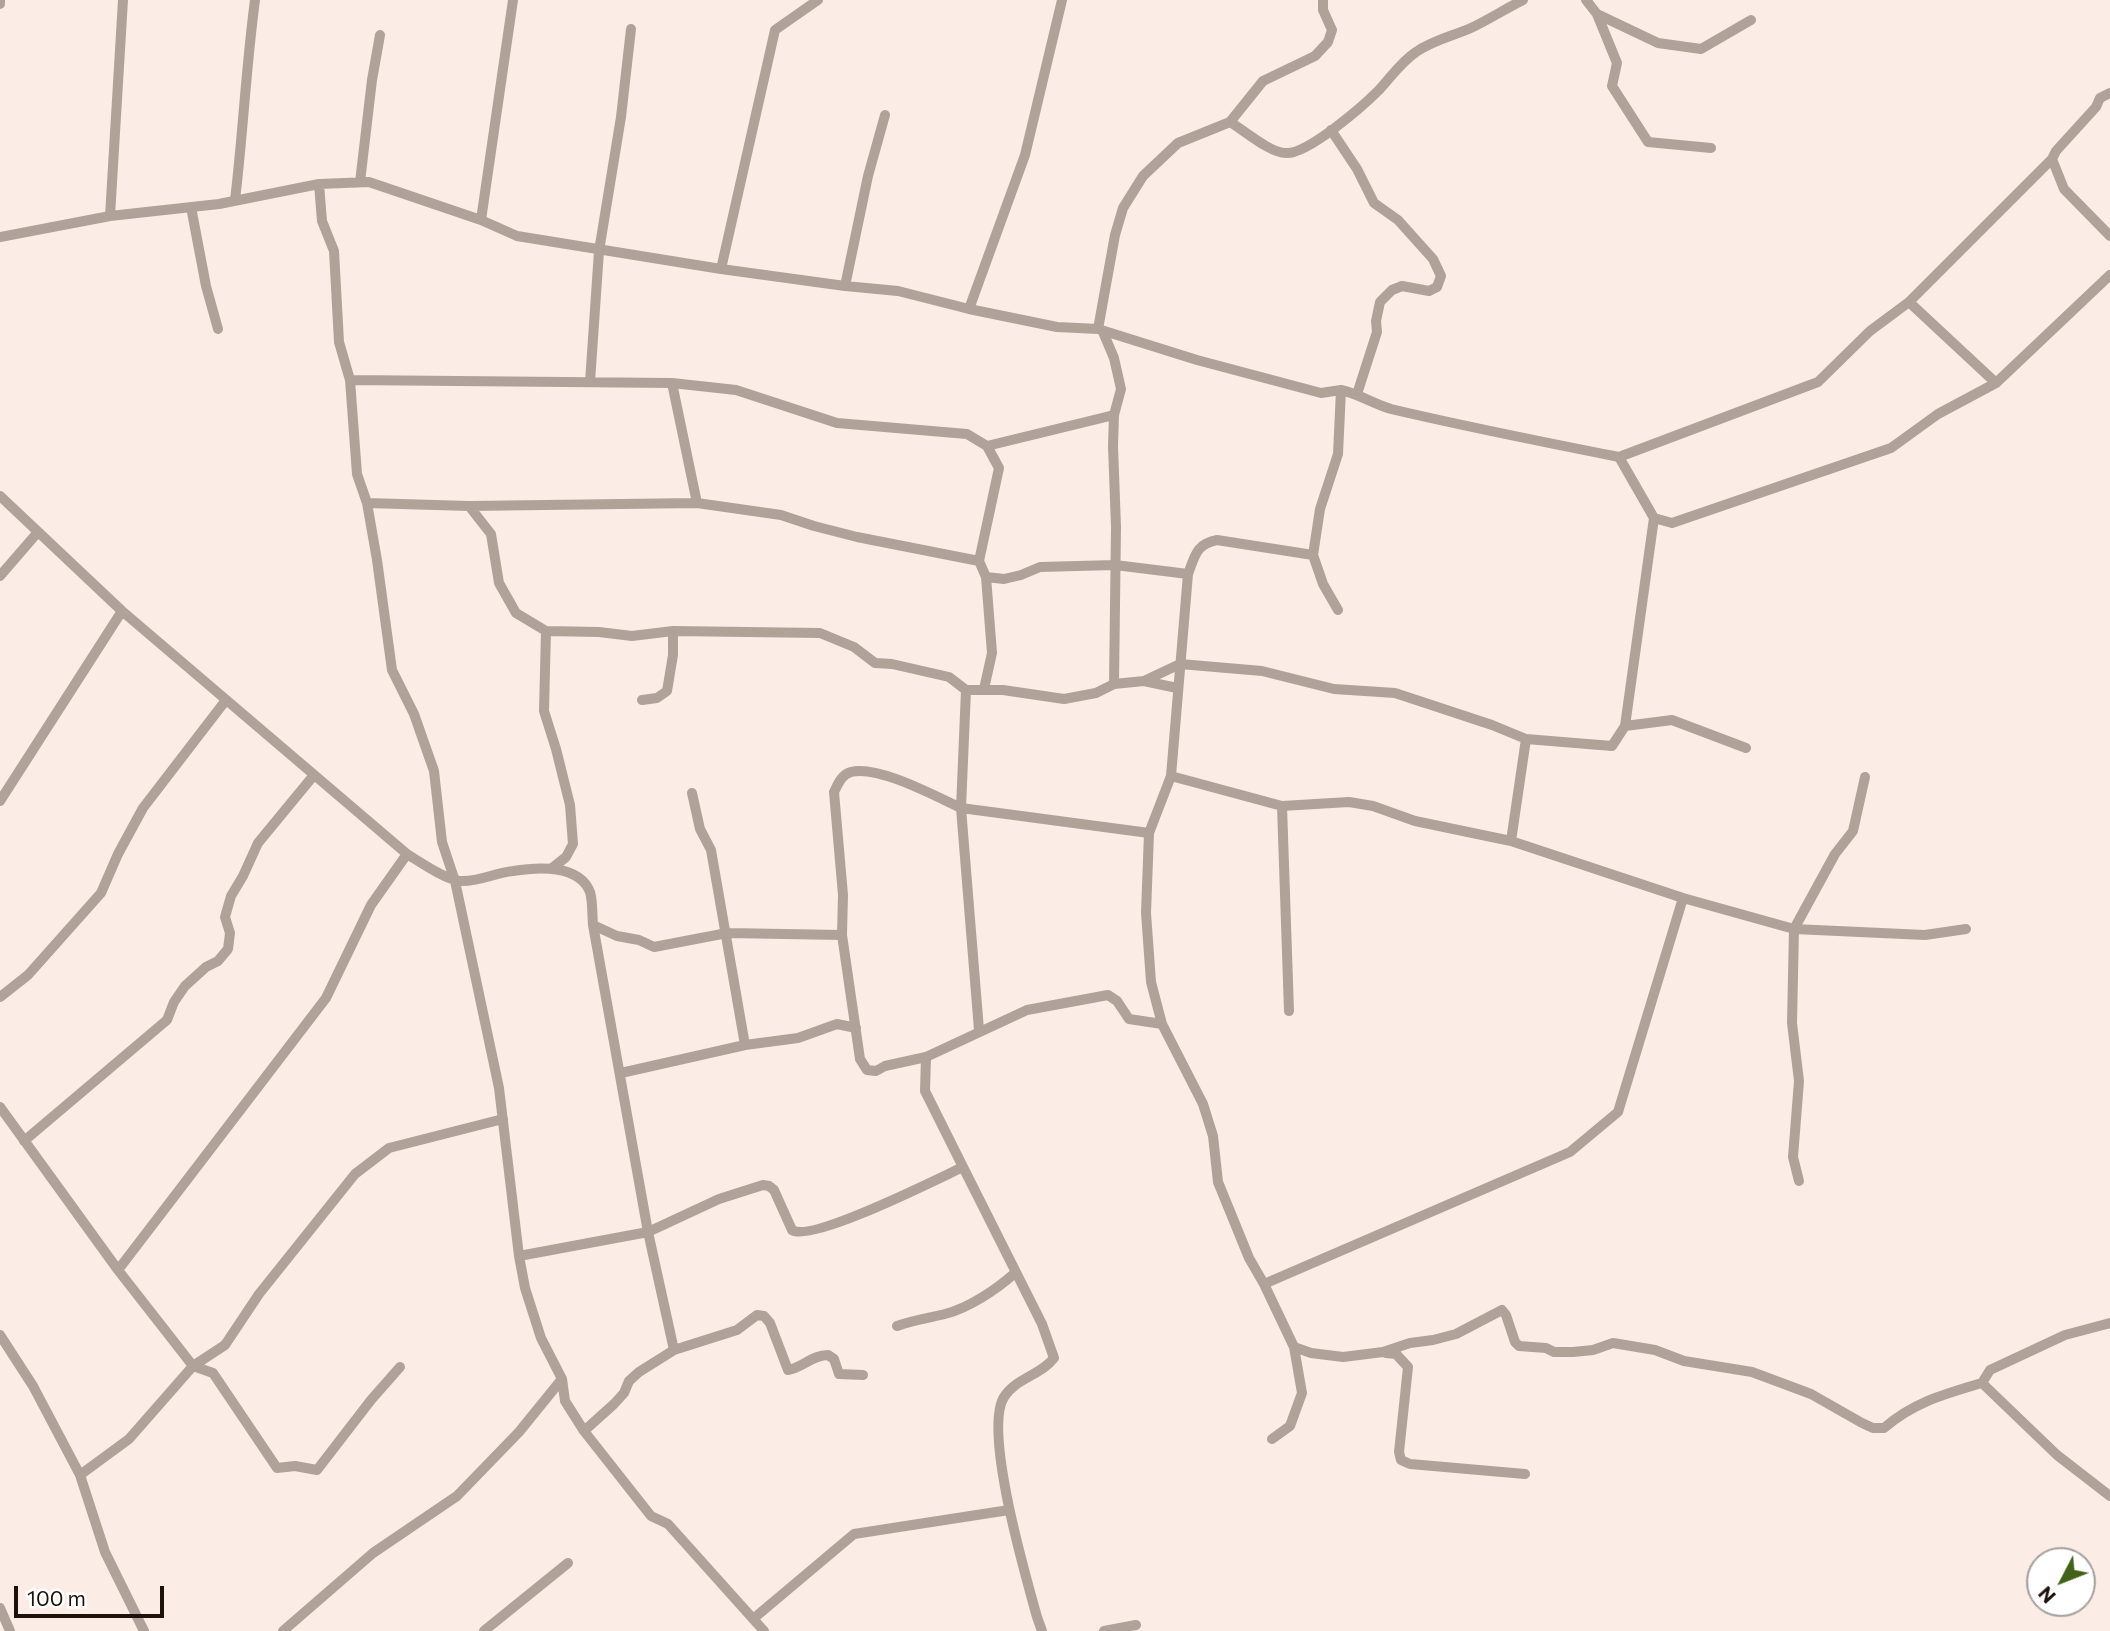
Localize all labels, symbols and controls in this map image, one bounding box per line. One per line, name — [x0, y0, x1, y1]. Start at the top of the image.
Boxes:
north arrow — [2026, 1547, 2096, 1617]
scale bar — [18, 1572, 168, 1616]
text: N — [2033, 1582, 2060, 1608]
text: 100 m — [27, 1585, 86, 1610]

